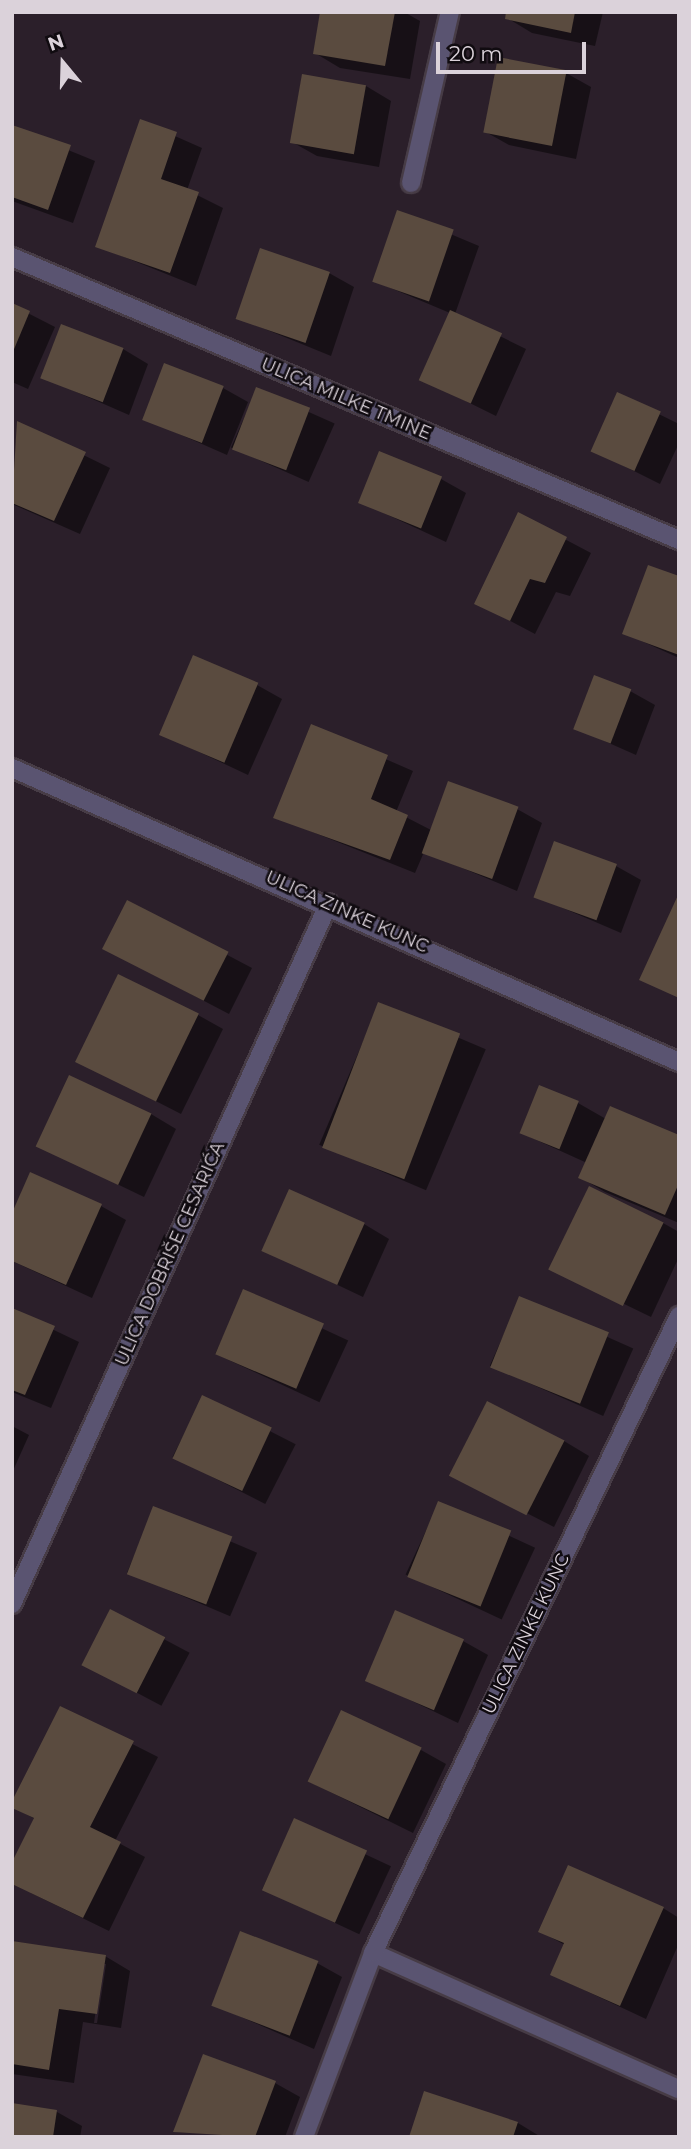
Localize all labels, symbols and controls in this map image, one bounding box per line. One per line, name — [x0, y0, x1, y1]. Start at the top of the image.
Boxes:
north arrow — [28, 28, 98, 98]
scale bar — [439, 28, 590, 72]
text: N — [45, 29, 67, 56]
text: 20 m — [449, 41, 503, 66]
street label: ULICA MILKE TMINE — [258, 353, 434, 445]
street label: ULICA ZINKE KUNC — [262, 866, 432, 958]
street label: ULICA DOBRIŠE CESARIĆA — [111, 1139, 229, 1369]
street label: ULICA ZINKE KUNC — [478, 1550, 574, 1718]

